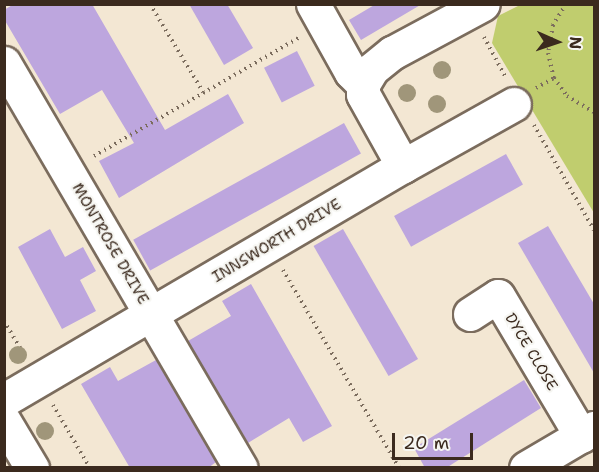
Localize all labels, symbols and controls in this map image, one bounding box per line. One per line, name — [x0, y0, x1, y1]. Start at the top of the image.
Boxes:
north arrow — [527, 12, 587, 72]
text: N — [565, 36, 586, 50]
street label: MONTROSE DRIVE — [68, 180, 152, 308]
street label: INNSWORTH DRIVE — [209, 195, 345, 287]
street label: DYCE CLOSE — [501, 310, 561, 394]
scale bar — [395, 421, 476, 459]
text: 20 m — [403, 431, 449, 455]

